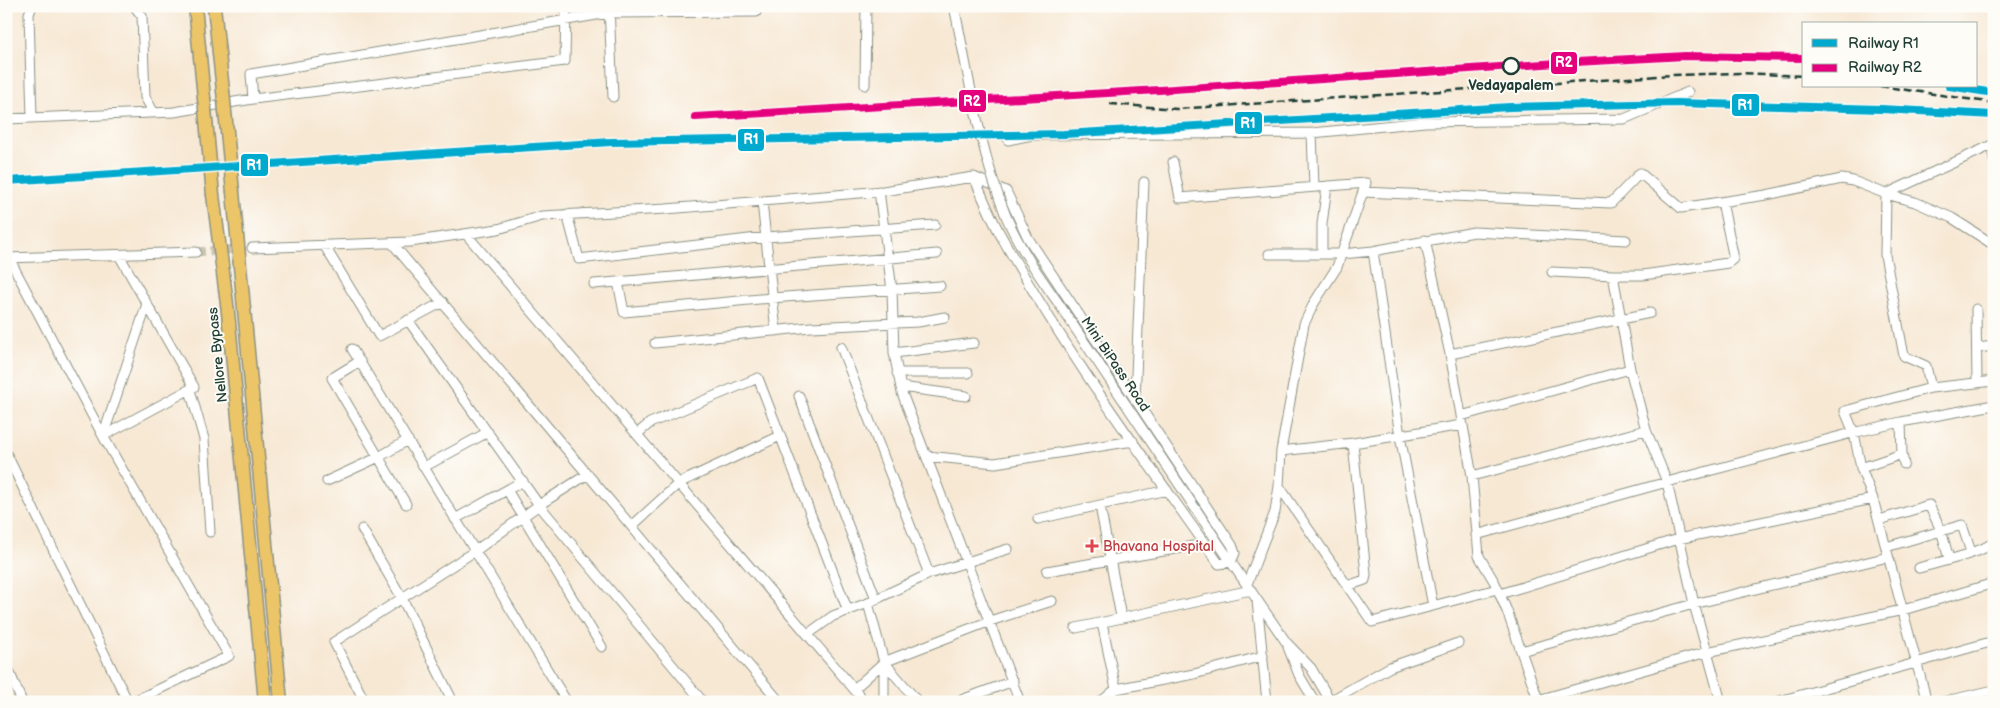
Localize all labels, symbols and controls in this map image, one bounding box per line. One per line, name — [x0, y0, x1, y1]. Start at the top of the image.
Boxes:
legend — [1802, 22, 1978, 88]
text: Railway R1 — [1848, 34, 1919, 53]
line badge: R2 — [1550, 51, 1578, 75]
text: R2 — [1555, 54, 1574, 71]
marker: Vedayapalem — [1502, 57, 1520, 75]
text: Railway R2 — [1848, 58, 1922, 77]
place label: Vedayapalem — [1468, 77, 1554, 94]
line badge: R2 — [958, 89, 987, 113]
text: R2 — [963, 93, 982, 110]
line badge: R1 — [1731, 93, 1760, 117]
text: R1 — [1737, 97, 1753, 114]
line badge: R1 — [1234, 111, 1263, 135]
text: R1 — [1240, 115, 1256, 132]
line badge: R1 — [737, 128, 765, 152]
text: R1 — [743, 131, 759, 148]
line badge: R1 — [240, 153, 269, 177]
text: R1 — [246, 157, 262, 174]
street label: Nellore Bypass — [204, 306, 231, 403]
street label: Mini BiPass Road — [1078, 314, 1154, 415]
place label: Bhavana Hospital — [1103, 538, 1214, 555]
marker: Bhavana Hospital — [1085, 539, 1099, 553]

